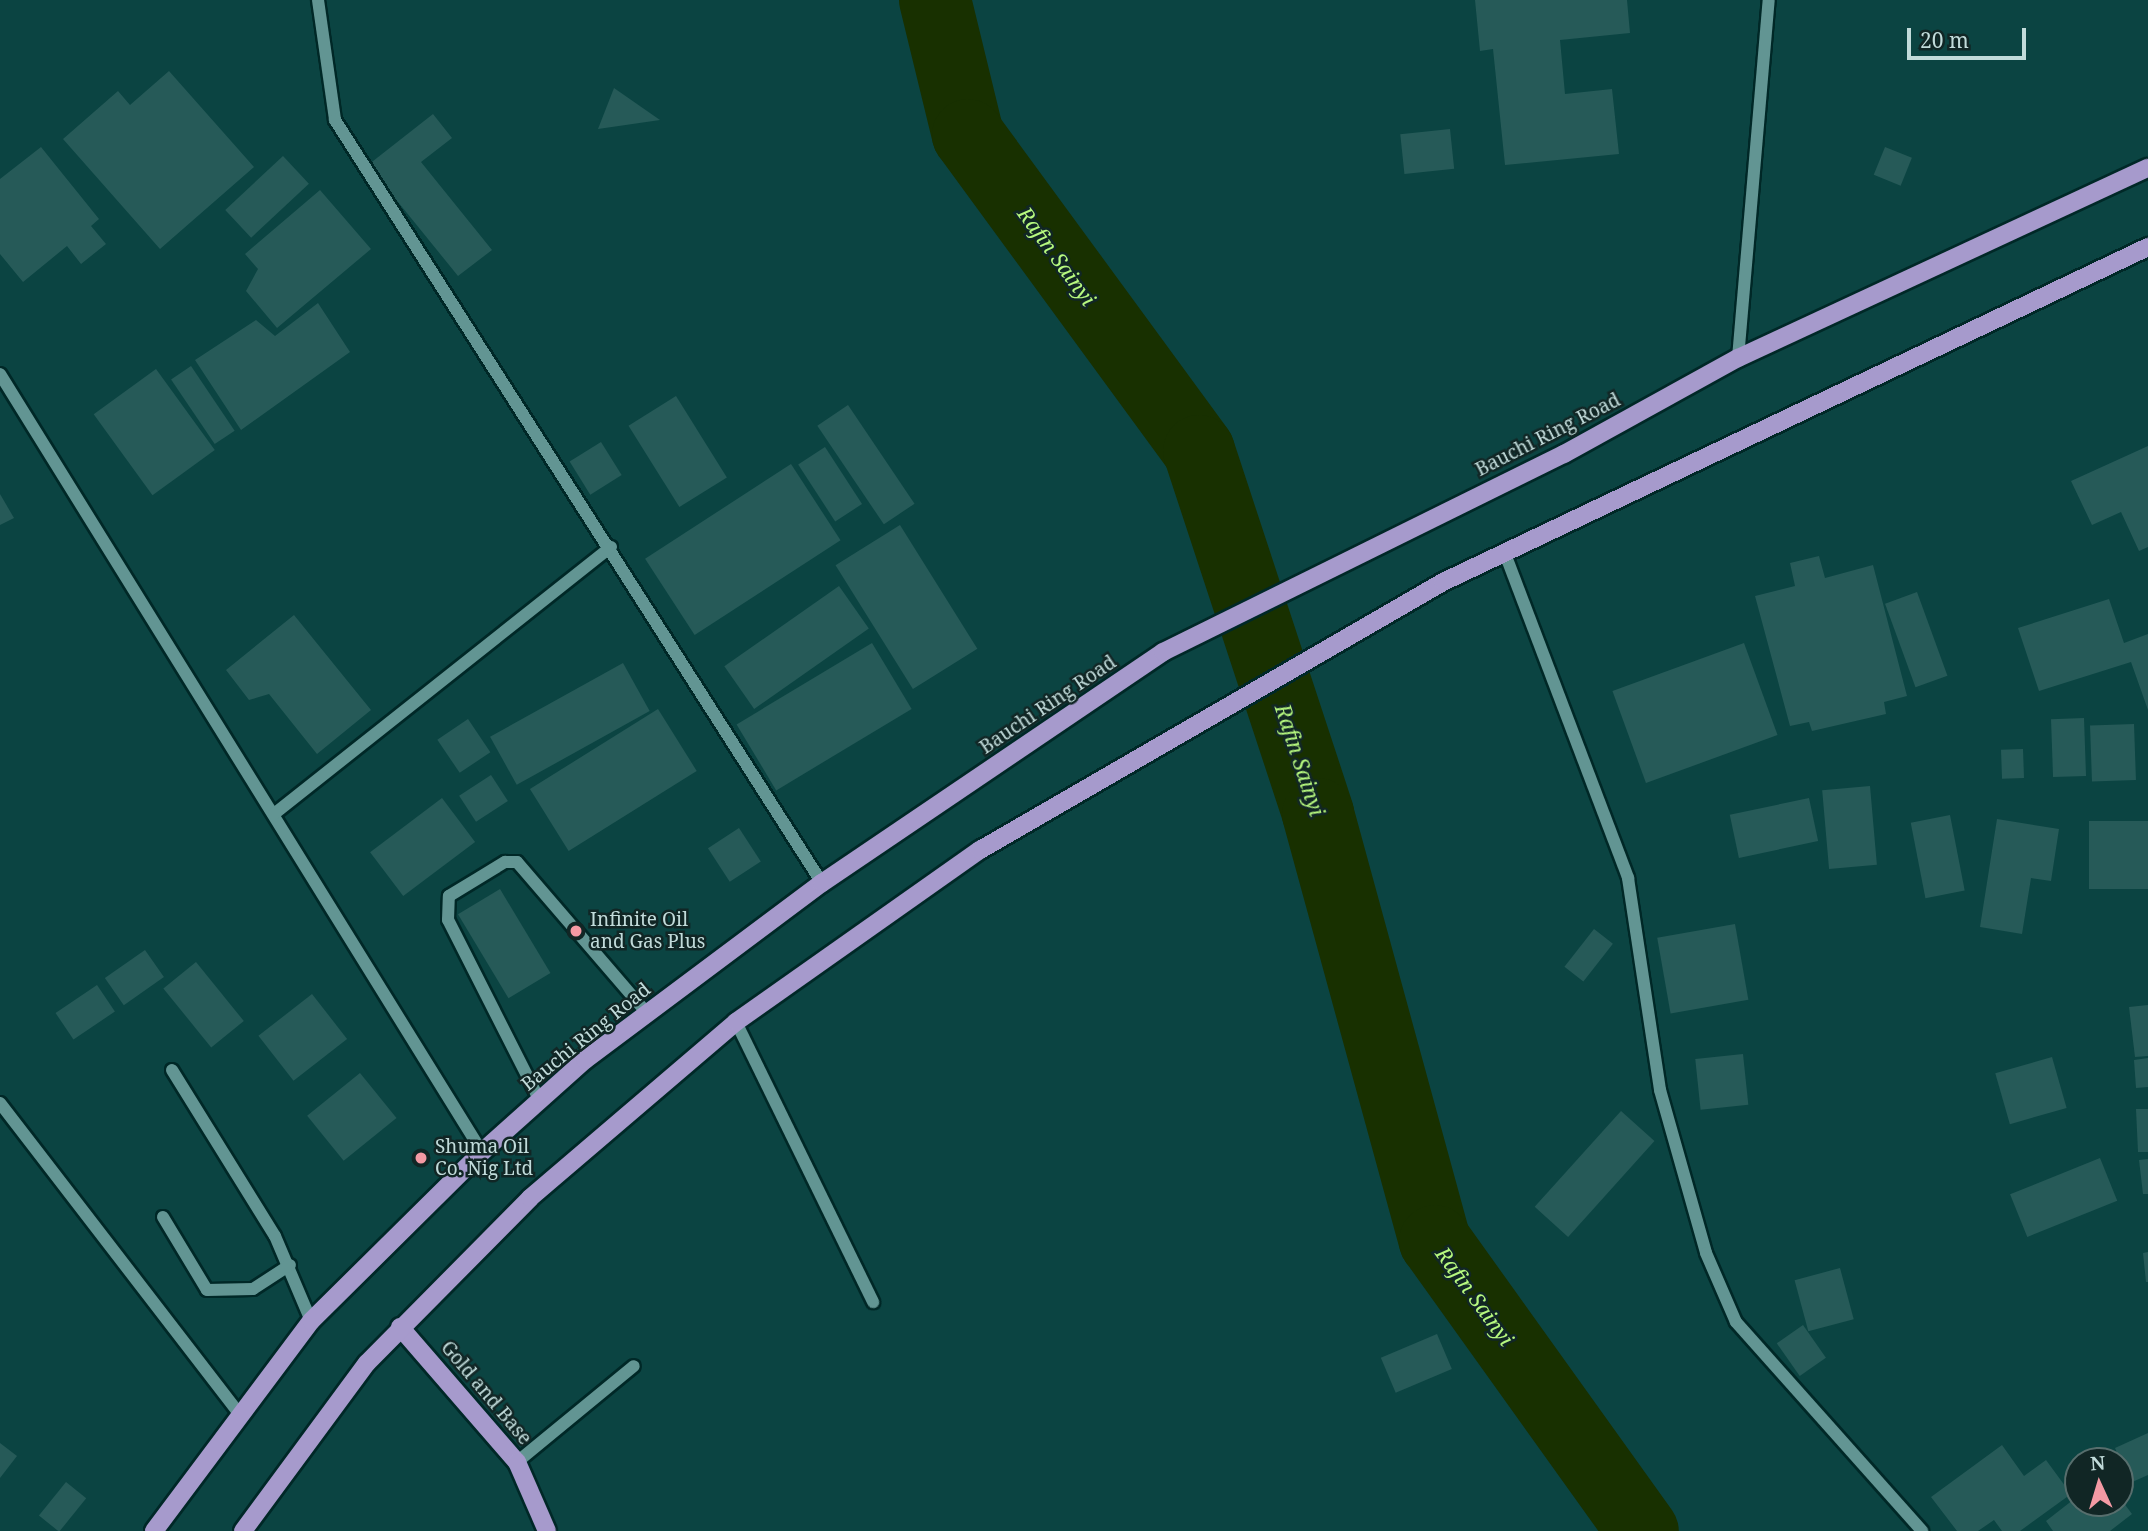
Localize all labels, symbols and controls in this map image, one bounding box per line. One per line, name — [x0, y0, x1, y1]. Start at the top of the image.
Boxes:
scale bar — [1910, 14, 2029, 58]
text: 20 m — [1920, 26, 1969, 54]
water label: Rafin Sainyi — [1013, 202, 1101, 310]
street label: Bauchi Ring Road — [1472, 389, 1624, 481]
street label: Bauchi Ring Road — [976, 651, 1120, 759]
water label: Rafin Sainyi — [1270, 701, 1330, 819]
place label: Infinite Oil and Gas Plus — [590, 909, 705, 953]
marker: Infinite Oil and Gas Plus — [568, 923, 584, 939]
street label: Bauchi Ring Road — [517, 978, 655, 1096]
place label: Shuma Oil Co. Nig Ltd — [435, 1136, 533, 1180]
marker: Shuma Oil Co. Nig Ltd — [413, 1150, 429, 1166]
water label: Rafin Sainyi — [1431, 1242, 1519, 1350]
street label: Gold and Base — [436, 1336, 536, 1450]
north arrow — [2064, 1447, 2134, 1517]
text: N — [2089, 1450, 2106, 1477]

